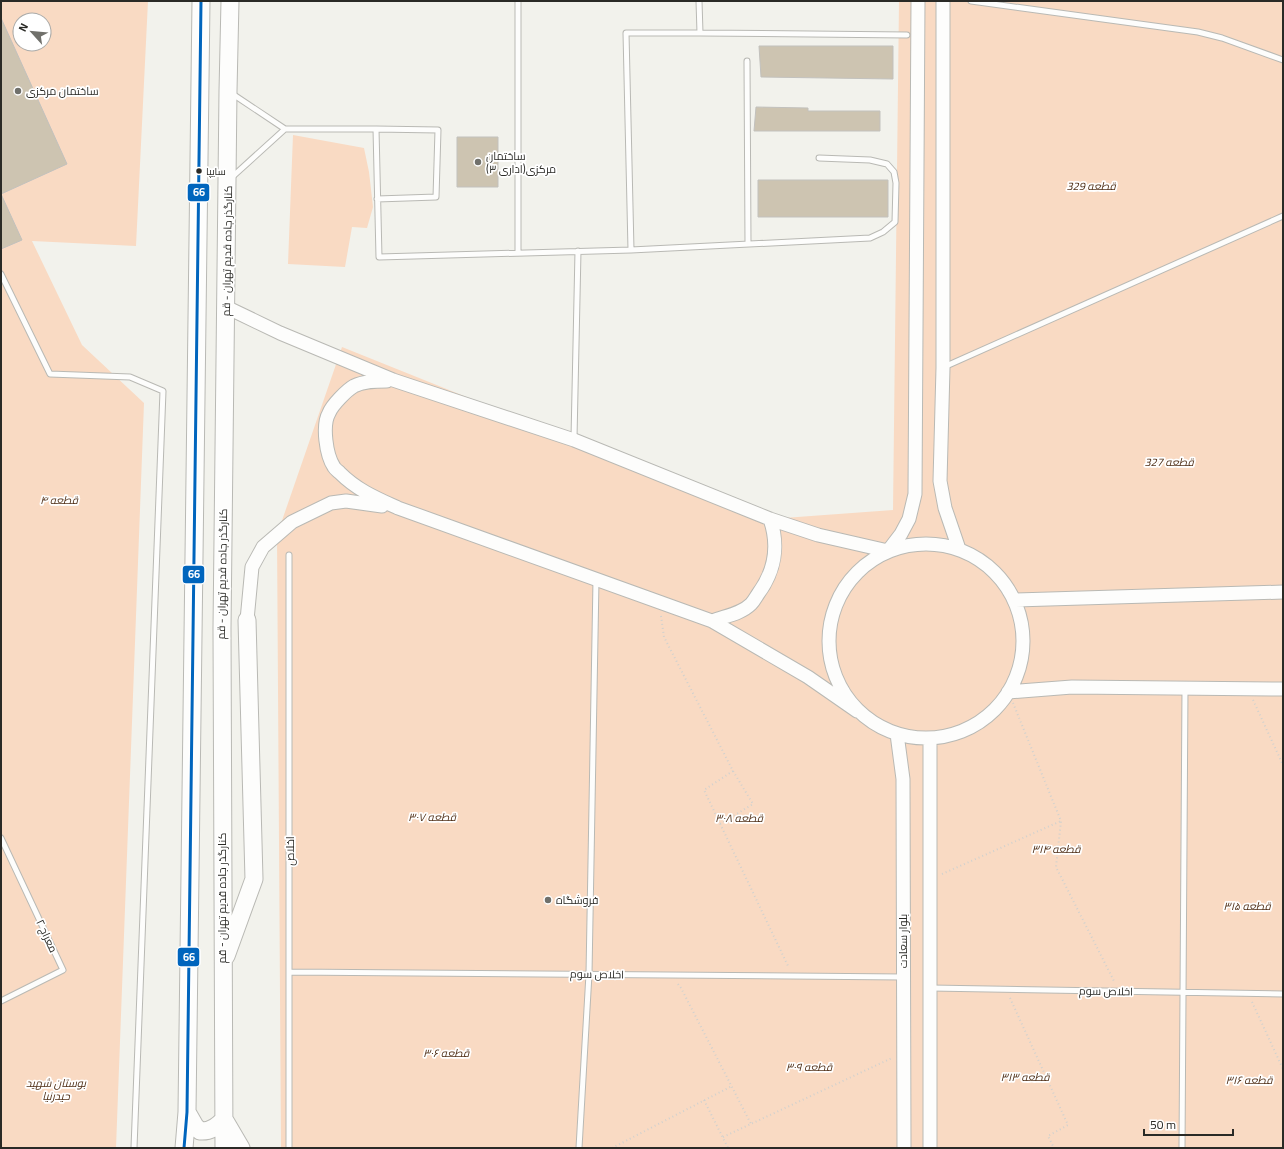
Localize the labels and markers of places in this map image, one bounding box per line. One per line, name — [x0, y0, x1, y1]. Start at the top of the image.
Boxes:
place label: ساختمان مرکزی — [26, 81, 99, 101]
marker: ساختمان مرکزی — [13, 86, 23, 96]
place label: ساختمان مرکزی(اداری ۳) — [486, 146, 556, 179]
marker: ساختمان مرکزی(اداری ۳) — [473, 157, 483, 167]
place label: سایپا — [206, 162, 226, 181]
marker: سایپا — [194, 166, 204, 176]
place label: فروشگاه — [556, 890, 599, 910]
marker: فروشگاه — [543, 895, 553, 905]

